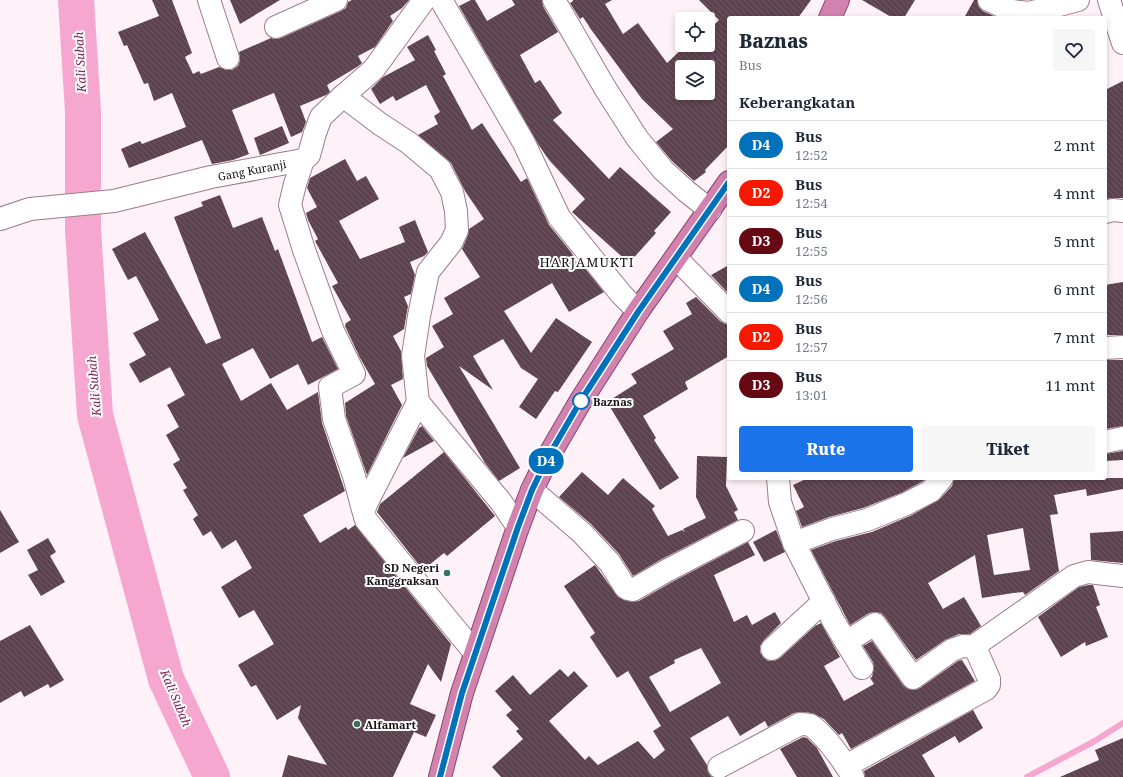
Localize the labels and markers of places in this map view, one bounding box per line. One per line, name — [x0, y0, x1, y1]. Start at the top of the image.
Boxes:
marker: Baznas — [572, 392, 590, 410]
place label: Baznas — [593, 394, 632, 409]
place label: SD Negeri Kanggraksan — [366, 560, 440, 588]
marker: SD Negeri Kanggraksan — [442, 568, 452, 578]
place label: Alfamart — [365, 717, 416, 732]
marker: Alfamart — [352, 719, 362, 729]

